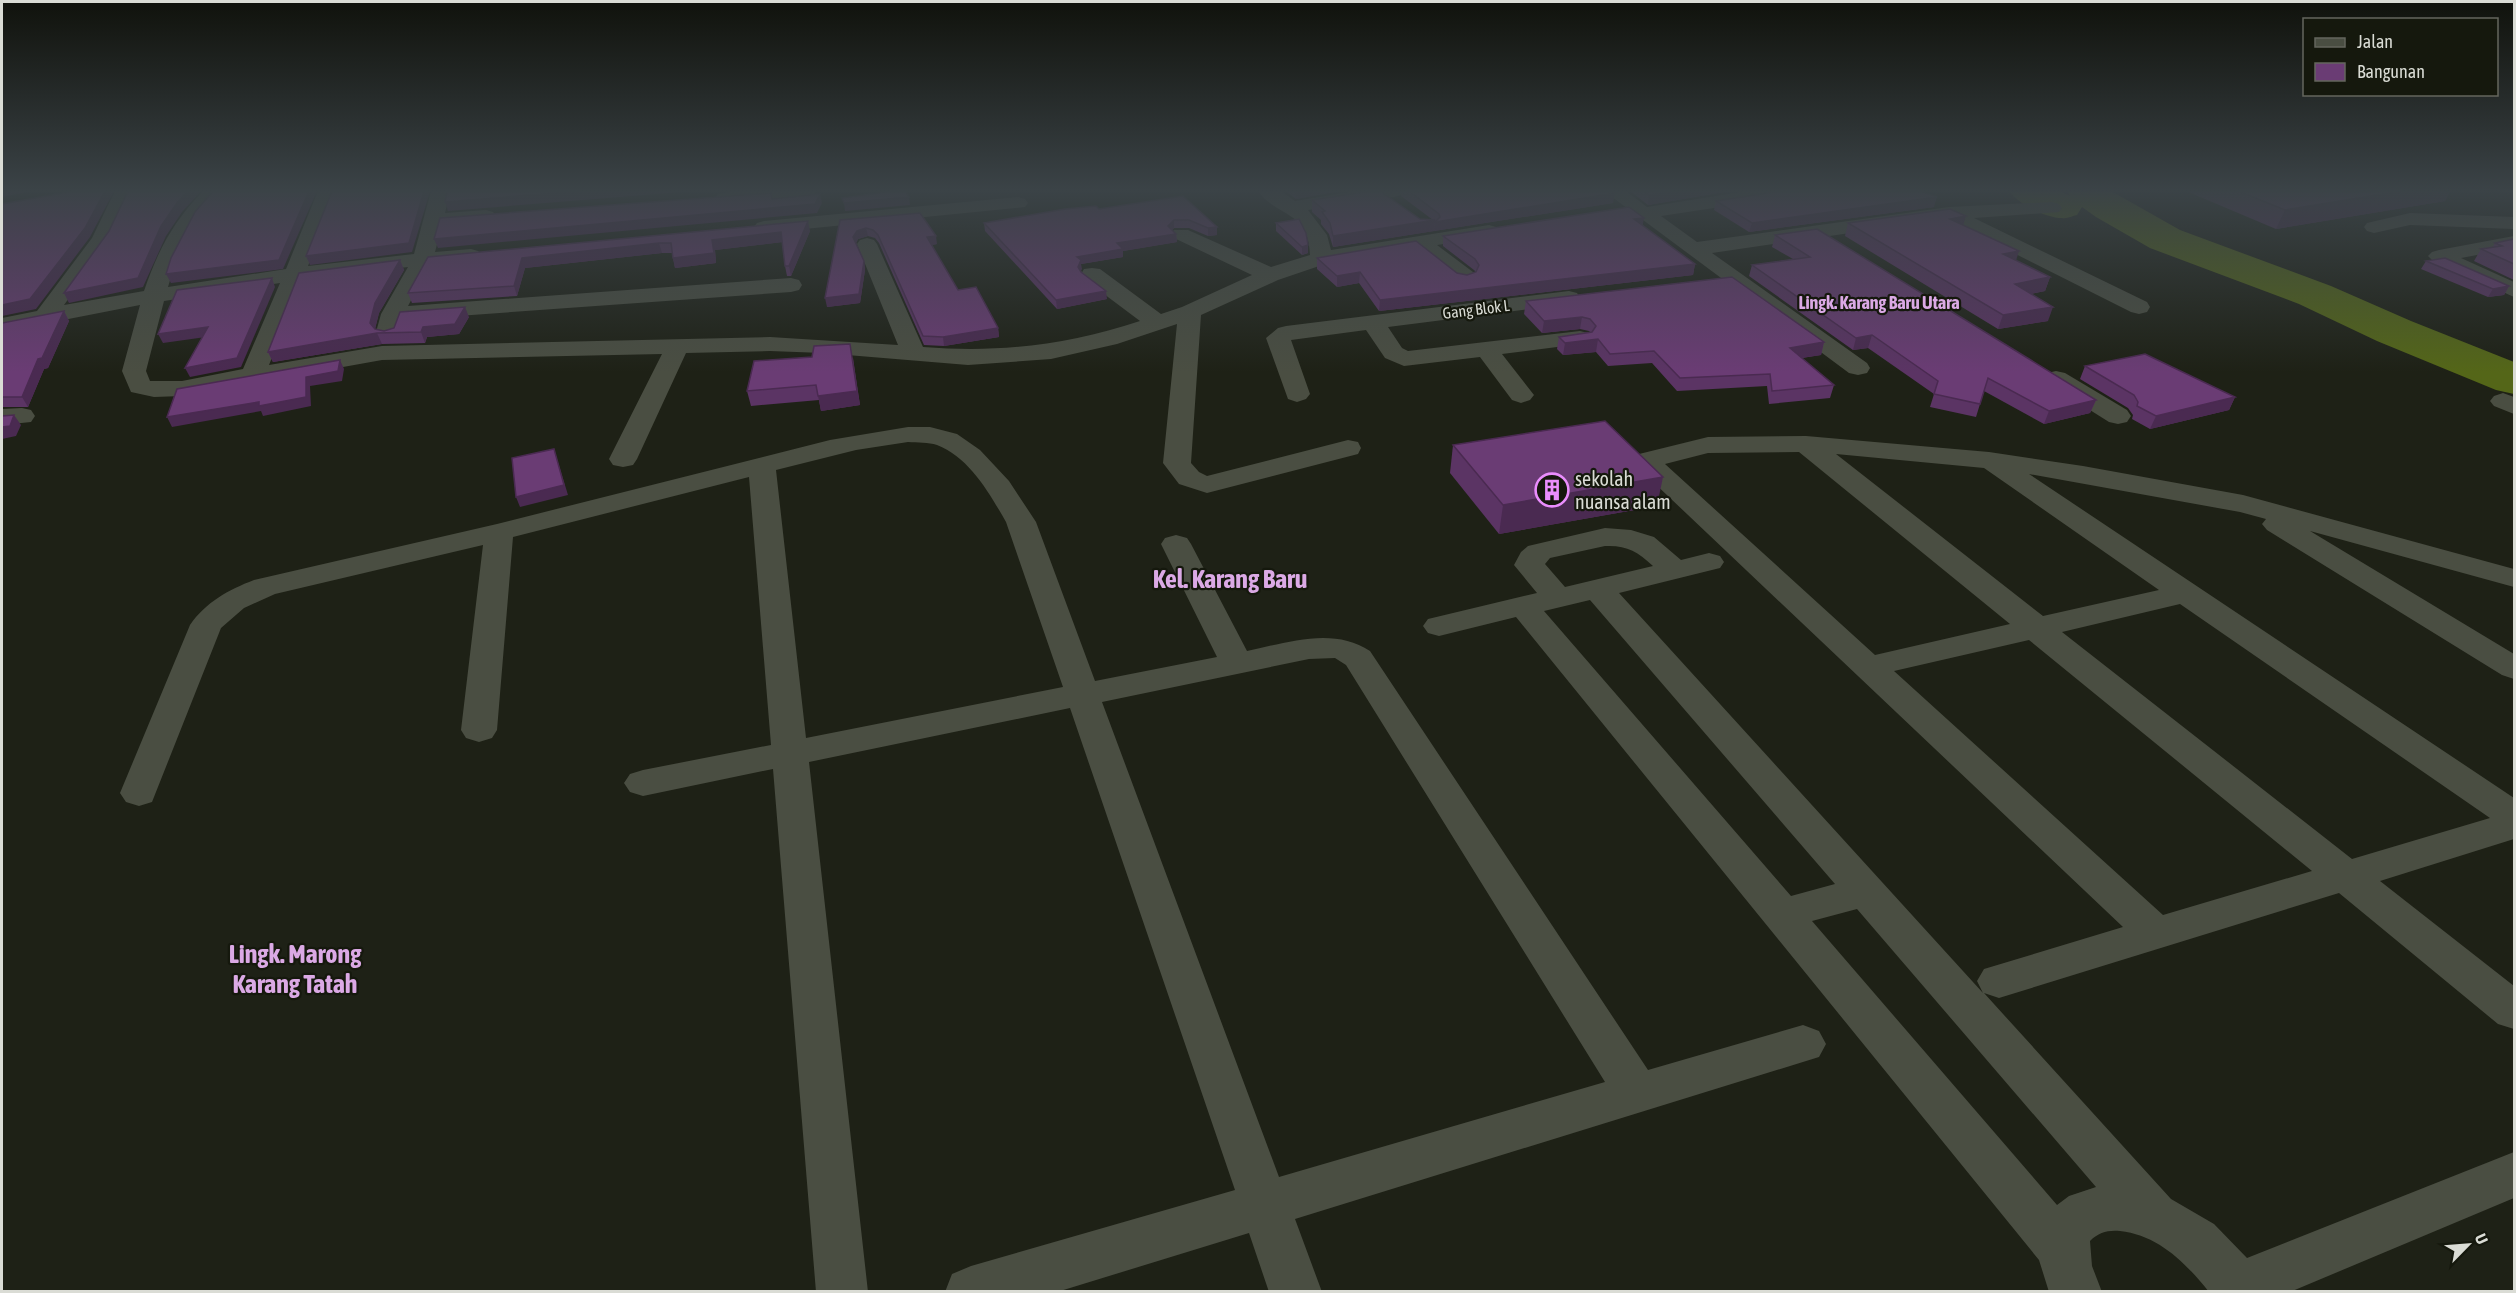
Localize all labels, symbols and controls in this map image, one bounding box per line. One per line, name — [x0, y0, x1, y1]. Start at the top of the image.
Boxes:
legend — [2303, 18, 2498, 96]
text: Jalan — [2357, 31, 2393, 52]
text: Bangunan — [2357, 61, 2425, 82]
district label: Lingk. Karang Baru Utara — [1798, 292, 1960, 313]
street label: Gang Blok L — [1441, 296, 1511, 323]
place label: sekolah nuansa alam — [1575, 467, 1671, 513]
building icon: sekolah nuansa alam — [1534, 472, 1570, 508]
district label: Kel. Karang Baru — [1153, 564, 1307, 594]
district label: Lingk. Marong Karang Tatah — [229, 939, 362, 999]
north arrow — [2438, 1215, 2498, 1275]
text: U — [2471, 1231, 2492, 1247]

